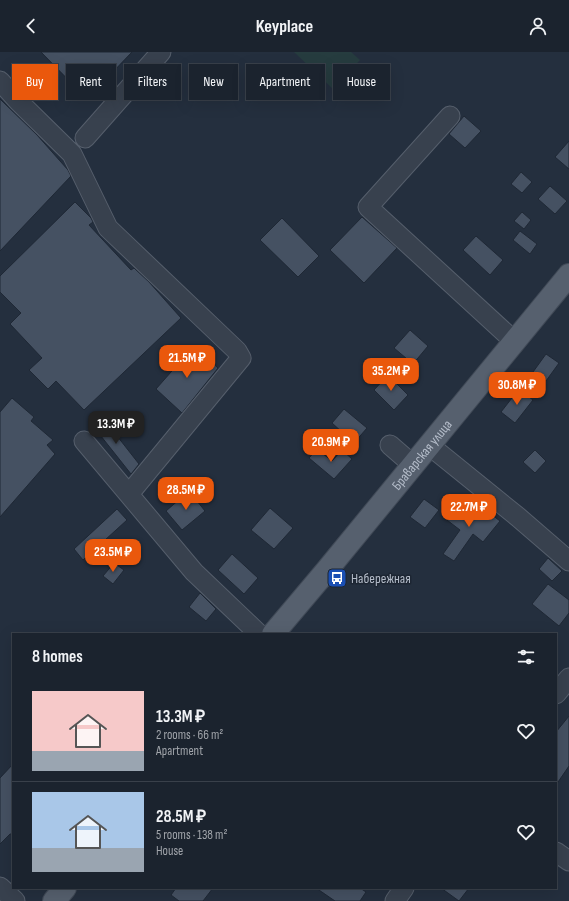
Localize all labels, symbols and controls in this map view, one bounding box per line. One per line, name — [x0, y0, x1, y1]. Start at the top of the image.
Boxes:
icon: back — [20, 15, 42, 37]
icon: person — [527, 15, 549, 37]
text: Keyplace — [256, 16, 313, 37]
chip: Buy — [12, 64, 58, 100]
chip: Rent — [66, 64, 116, 100]
chip: Filters — [124, 64, 181, 100]
chip: New — [189, 64, 238, 100]
chip: Apartment — [246, 64, 325, 100]
chip: House — [333, 64, 390, 100]
pin: 21.5M ₽ — [150, 345, 224, 379]
text: 21.5M ₽ — [168, 350, 206, 366]
pin: 35.2M ₽ — [354, 358, 428, 392]
text: 35.2M ₽ — [372, 363, 410, 379]
pin: 30.8M ₽ — [480, 372, 554, 406]
text: 30.8M ₽ — [498, 377, 536, 393]
pin: 13.3M ₽ — [79, 411, 153, 445]
text: 13.3M ₽ — [97, 416, 135, 432]
street label: Браварская улица — [388, 416, 456, 493]
pin: 20.9M ₽ — [294, 429, 368, 463]
text: 20.9M ₽ — [312, 434, 350, 450]
pin: 28.5M ₽ — [149, 477, 223, 511]
text: 28.5M ₽ — [167, 482, 205, 498]
pin: 22.7M ₽ — [432, 494, 506, 528]
text: 22.7M ₽ — [450, 499, 488, 515]
pin: 23.5M ₽ — [76, 539, 150, 573]
text: 23.5M ₽ — [94, 544, 132, 560]
bus stop icon: Набережная — [326, 567, 348, 589]
place label: Набережная — [351, 570, 411, 587]
icon: filters — [515, 646, 537, 668]
text: 8 homes — [32, 647, 83, 667]
icon: home — [64, 707, 112, 755]
text: 13.3M ₽ — [156, 707, 205, 727]
icon: heart — [515, 720, 537, 742]
text: 2 rooms · 66 m² — [156, 727, 223, 743]
text: Apartment — [156, 743, 203, 759]
text: 28.5M ₽ — [156, 807, 206, 827]
icon: home — [64, 808, 112, 856]
icon: heart — [515, 821, 537, 843]
text: 5 rooms · 138 m² — [156, 827, 227, 843]
text: House — [156, 843, 183, 859]

